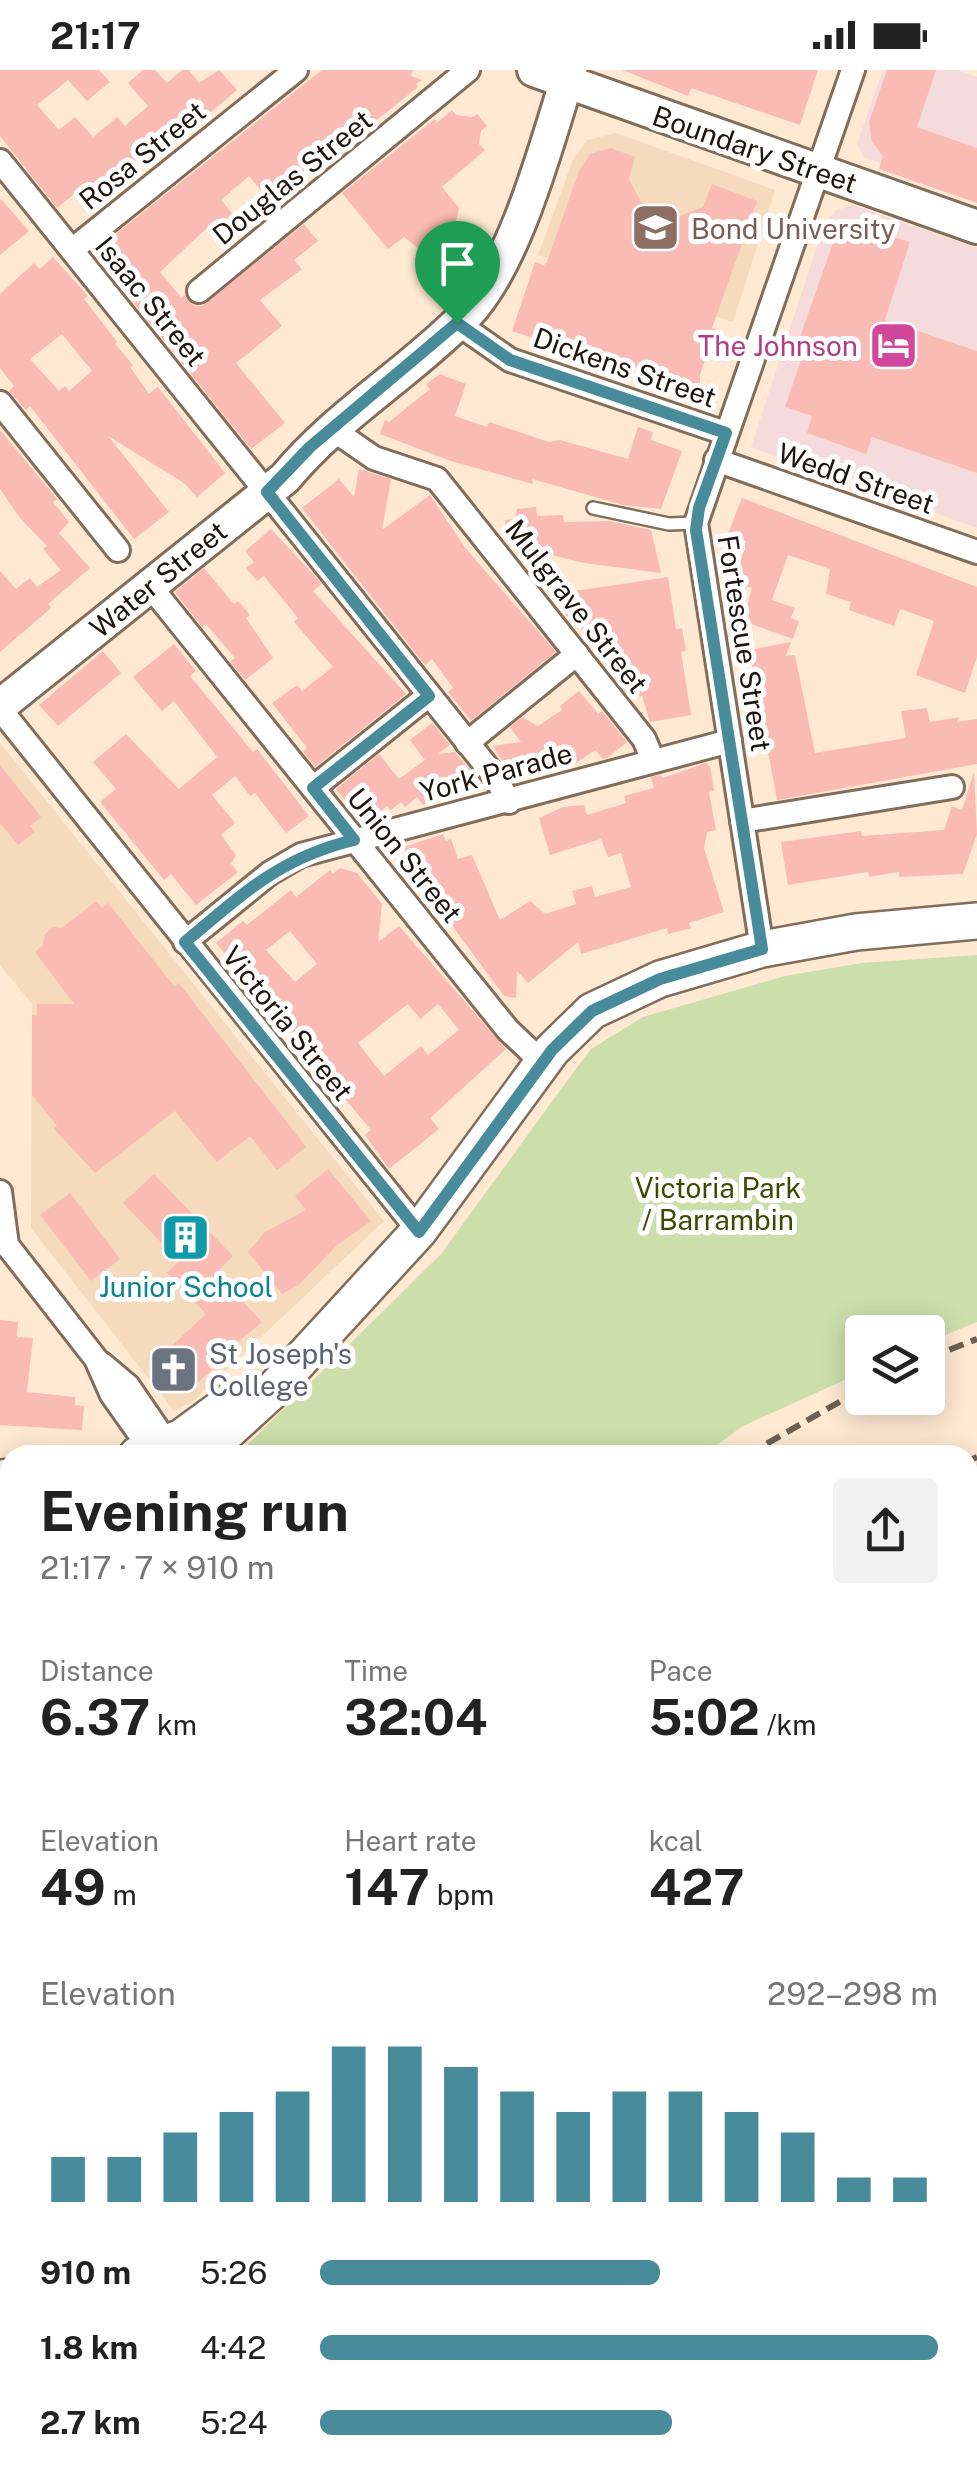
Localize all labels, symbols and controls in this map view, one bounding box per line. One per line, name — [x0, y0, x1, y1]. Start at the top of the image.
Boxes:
text: 21:17 — [50, 13, 141, 58]
street label: Rosa Street — [72, 94, 212, 216]
street label: Boundary Street — [648, 99, 862, 199]
street label: Douglas Street — [206, 103, 378, 251]
school or university icon: Bond University — [630, 202, 682, 254]
place label: Bond University — [691, 212, 896, 245]
pin — [415, 221, 500, 324]
street label: Isaac Street — [89, 230, 213, 372]
icon: arrive — [430, 236, 485, 291]
hotel icon: The Johnson — [867, 319, 919, 371]
street label: Dickens Street — [529, 320, 721, 414]
place label: The Johnson — [698, 329, 858, 362]
street label: Wedd Street — [773, 436, 939, 520]
street label: Mulgrave Street — [499, 513, 655, 699]
street label: Water Street — [83, 514, 233, 644]
street label: Fortescue Street — [712, 532, 778, 754]
street label: York Parade — [416, 736, 576, 808]
street label: Union Street — [341, 781, 469, 929]
street label: Victoria Street — [216, 939, 360, 1107]
park label: Victoria Park / Barrambin — [635, 1171, 801, 1236]
building icon: Junior School — [160, 1212, 212, 1264]
place label: Junior School — [99, 1270, 273, 1303]
map controls — [845, 1315, 945, 1415]
button: layers — [845, 1315, 945, 1415]
place label: St Joseph's College — [209, 1337, 352, 1402]
church icon: St Joseph's College — [148, 1343, 200, 1395]
button: share — [833, 1478, 938, 1583]
text: Evening run — [40, 1479, 349, 1543]
text: 21:17 · 7 × 910 m — [40, 1549, 274, 1586]
text: Distance — [40, 1654, 154, 1687]
text: Time — [344, 1654, 408, 1687]
text: Pace — [649, 1654, 713, 1687]
text: 6.37 — [40, 1687, 150, 1746]
text: 32:04 — [344, 1687, 488, 1746]
text: 5:02 — [649, 1687, 760, 1746]
text: km — [150, 1708, 197, 1741]
text: /km — [760, 1708, 816, 1741]
text: Elevation — [40, 1824, 159, 1857]
text: Heart rate — [344, 1824, 477, 1857]
text: kcal — [649, 1824, 703, 1857]
text: 49 — [40, 1857, 106, 1916]
text: 147 — [344, 1857, 430, 1916]
text: 427 — [649, 1857, 745, 1916]
text: m — [106, 1878, 137, 1911]
text: bpm — [430, 1878, 494, 1911]
text: Elevation — [40, 1975, 176, 2012]
text: 292–298 m — [767, 1975, 938, 2012]
text: 910 m — [40, 2254, 131, 2291]
text: 5:26 — [200, 2254, 267, 2291]
text: 1.8 km — [40, 2329, 138, 2366]
text: 4:42 — [200, 2329, 266, 2366]
text: 2.7 km — [40, 2404, 141, 2441]
text: 5:24 — [200, 2404, 268, 2441]

